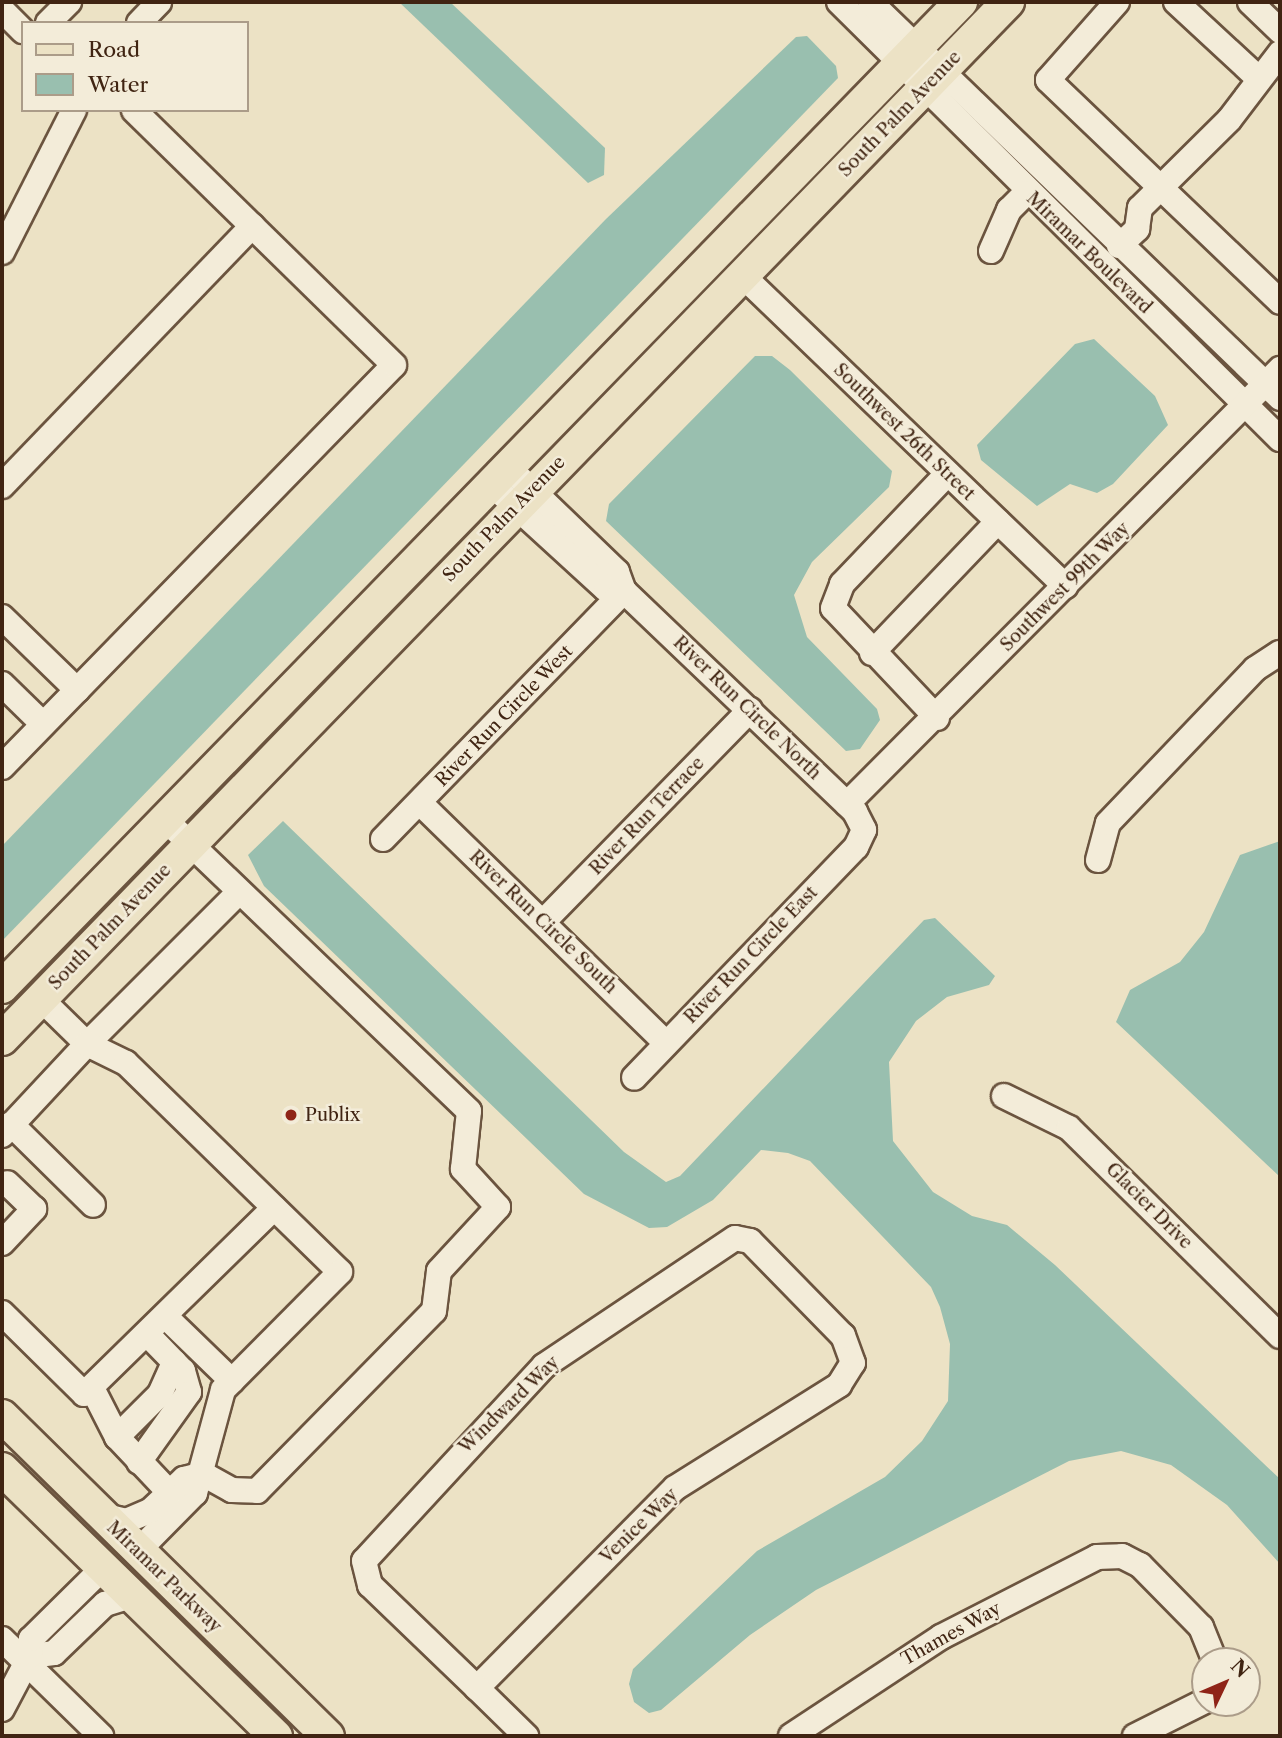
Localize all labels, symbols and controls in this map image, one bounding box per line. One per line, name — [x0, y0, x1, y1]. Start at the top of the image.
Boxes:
legend — [21, 21, 248, 112]
text: Road — [88, 37, 140, 62]
street label: South Palm Avenue — [834, 46, 966, 182]
text: Water — [88, 72, 148, 97]
street label: Miramar Boulevard — [1022, 188, 1156, 318]
street label: Southwest 26th Street — [829, 359, 979, 505]
street label: South Palm Avenue — [438, 451, 570, 587]
street label: Southwest 99th Way — [996, 518, 1134, 656]
street label: River Run Circle North — [668, 632, 826, 784]
street label: River Run Circle West — [431, 640, 577, 792]
street label: River Run Terrace — [585, 752, 709, 880]
street label: River Run Circle South — [465, 846, 621, 998]
street label: South Palm Avenue — [44, 859, 176, 995]
street label: River Run Circle East — [680, 882, 822, 1028]
place label: Publix — [305, 1104, 360, 1126]
marker: Publix — [283, 1107, 299, 1123]
street label: Glacier Drive — [1101, 1158, 1197, 1254]
street label: Windward Way — [454, 1352, 564, 1458]
street label: Venice Way — [596, 1484, 682, 1568]
street label: Miramar Parkway — [102, 1517, 226, 1637]
street label: Thames Way — [897, 1598, 1005, 1670]
north arrow — [1191, 1647, 1261, 1717]
text: N — [1226, 1655, 1254, 1682]

